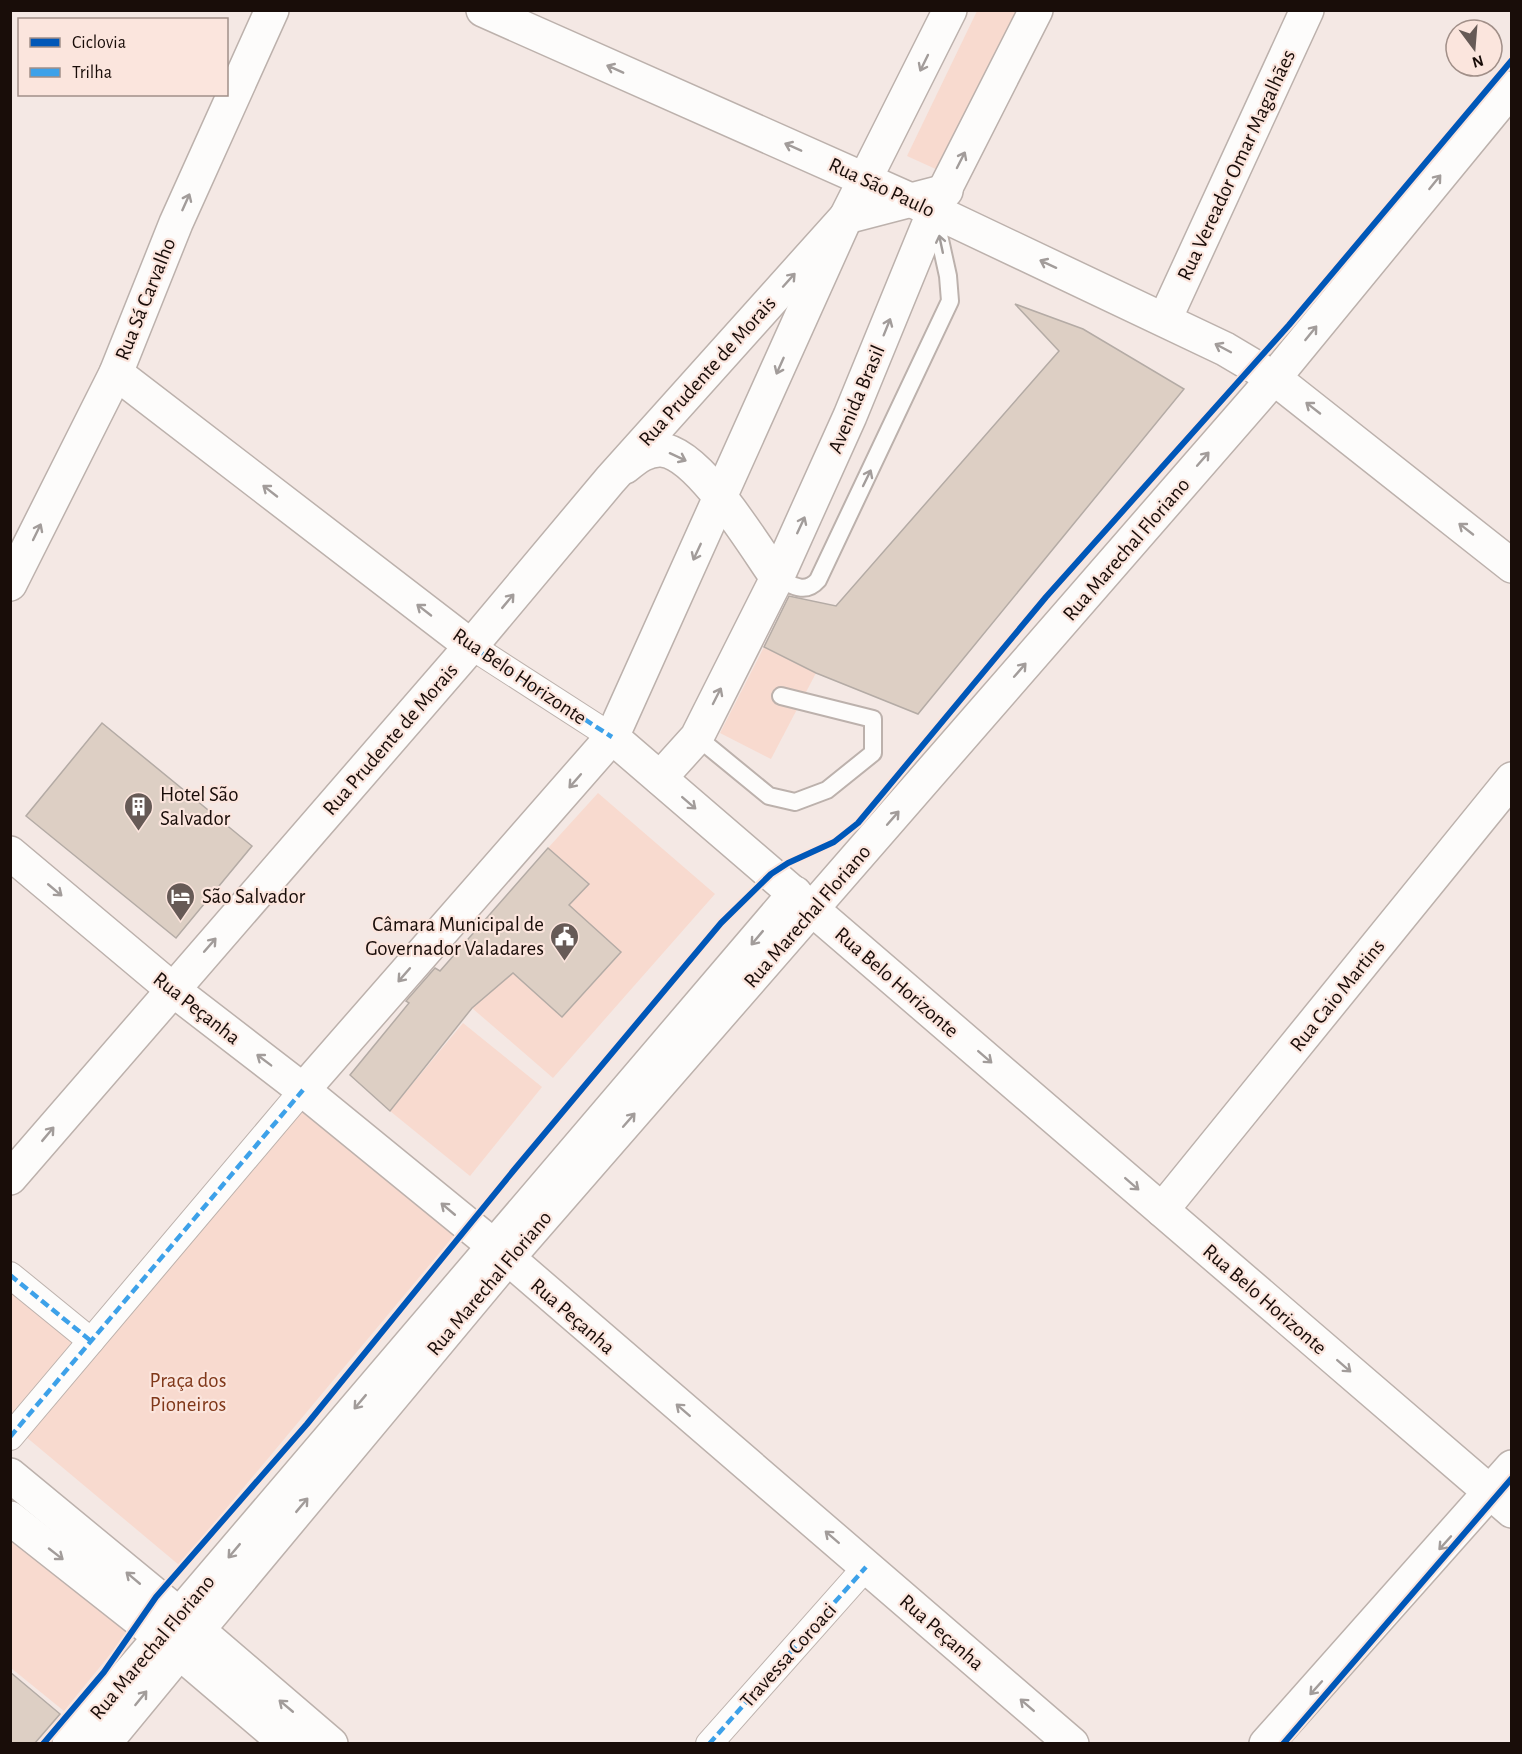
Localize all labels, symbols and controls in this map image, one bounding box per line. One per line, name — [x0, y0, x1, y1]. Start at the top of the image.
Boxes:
legend — [18, 18, 228, 96]
north arrow — [1444, 18, 1504, 78]
text: Ciclovia — [72, 34, 126, 52]
street label: Rua Vereador Omar Magalhães — [1174, 47, 1299, 284]
text: N — [1470, 52, 1485, 71]
one-way arrow — [918, 53, 929, 71]
one-way arrow — [606, 62, 624, 74]
text: Trilha — [72, 64, 112, 82]
one-way arrow — [785, 141, 803, 153]
one-way arrow — [956, 151, 968, 169]
street label: Rua São Paulo — [826, 154, 938, 221]
one-way arrow — [1428, 175, 1442, 190]
one-way arrow — [181, 193, 192, 211]
one-way arrow — [935, 234, 946, 254]
street label: Rua Sá Carvalho — [111, 235, 180, 363]
one-way arrow — [1039, 258, 1057, 270]
one-way arrow — [782, 273, 796, 288]
street label: Rua Prudente de Morais — [635, 292, 780, 450]
one-way arrow — [882, 318, 893, 336]
one-way arrow — [1304, 325, 1317, 341]
street label: Avenida Brasil — [824, 342, 889, 456]
one-way arrow — [1215, 342, 1233, 354]
one-way arrow — [773, 357, 785, 375]
one-way arrow — [1305, 402, 1321, 415]
one-way arrow — [668, 452, 686, 463]
one-way arrow — [1196, 452, 1210, 467]
one-way arrow — [861, 469, 873, 487]
street label: Rua Marechal Floriano — [1059, 474, 1194, 625]
one-way arrow — [262, 485, 278, 498]
one-way arrow — [796, 516, 808, 534]
one-way arrow — [1458, 523, 1474, 536]
one-way arrow — [31, 524, 43, 542]
one-way arrow — [691, 542, 702, 560]
one-way arrow — [502, 593, 515, 609]
one-way arrow — [417, 604, 433, 617]
street label: Rua Belo Horizonte — [449, 624, 590, 729]
street label: Rua Prudente de Morais — [319, 659, 462, 819]
one-way arrow — [1013, 663, 1027, 678]
one-way arrow — [711, 688, 723, 705]
one-way arrow — [568, 773, 582, 789]
place label: Hotel São Salvador — [160, 784, 238, 829]
building icon: Hotel São Salvador — [123, 790, 155, 832]
one-way arrow — [681, 796, 697, 809]
one-way arrow — [886, 810, 899, 826]
street label: Rua Marechal Floriano — [740, 841, 875, 992]
hotel icon: São Salvador — [165, 880, 197, 922]
one-way arrow — [47, 884, 63, 897]
place label: São Salvador — [202, 886, 306, 907]
place label: Câmara Municipal de Governador Valadares — [365, 914, 544, 959]
public building icon: Câmara Municipal de Governador Valadares — [549, 920, 581, 962]
street label: Rua Belo Horizonte — [831, 923, 962, 1042]
one-way arrow — [750, 930, 763, 946]
street label: Rua Caio Martins — [1286, 935, 1389, 1055]
one-way arrow — [203, 938, 217, 953]
one-way arrow — [397, 967, 411, 982]
street label: Rua Peçanha — [149, 968, 244, 1049]
one-way arrow — [977, 1050, 992, 1064]
one-way arrow — [257, 1053, 273, 1066]
one-way arrow — [622, 1113, 636, 1128]
one-way arrow — [42, 1126, 55, 1142]
one-way arrow — [1124, 1178, 1140, 1191]
one-way arrow — [441, 1202, 456, 1216]
street label: Rua Marechal Floriano — [423, 1207, 556, 1360]
street label: Rua Belo Horizonte — [1199, 1240, 1330, 1359]
street label: Rua Peçanha — [527, 1274, 619, 1358]
one-way arrow — [1336, 1360, 1352, 1373]
park label: Praça dos Pioneiros — [150, 1370, 226, 1415]
one-way arrow — [354, 1394, 367, 1410]
one-way arrow — [676, 1403, 691, 1417]
one-way arrow — [296, 1497, 309, 1513]
one-way arrow — [825, 1530, 840, 1544]
one-way arrow — [1438, 1535, 1452, 1550]
one-way arrow — [227, 1543, 241, 1558]
one-way arrow — [48, 1548, 64, 1561]
street label: Rua Marechal Floriano — [86, 1571, 219, 1724]
one-way arrow — [125, 1572, 141, 1585]
street label: Rua Peçanha — [896, 1590, 988, 1674]
street label: Travessa Coroaci — [736, 1599, 840, 1712]
one-way arrow — [1309, 1681, 1323, 1696]
one-way arrow — [134, 1690, 147, 1706]
one-way arrow — [278, 1699, 294, 1712]
one-way arrow — [1019, 1699, 1035, 1712]

